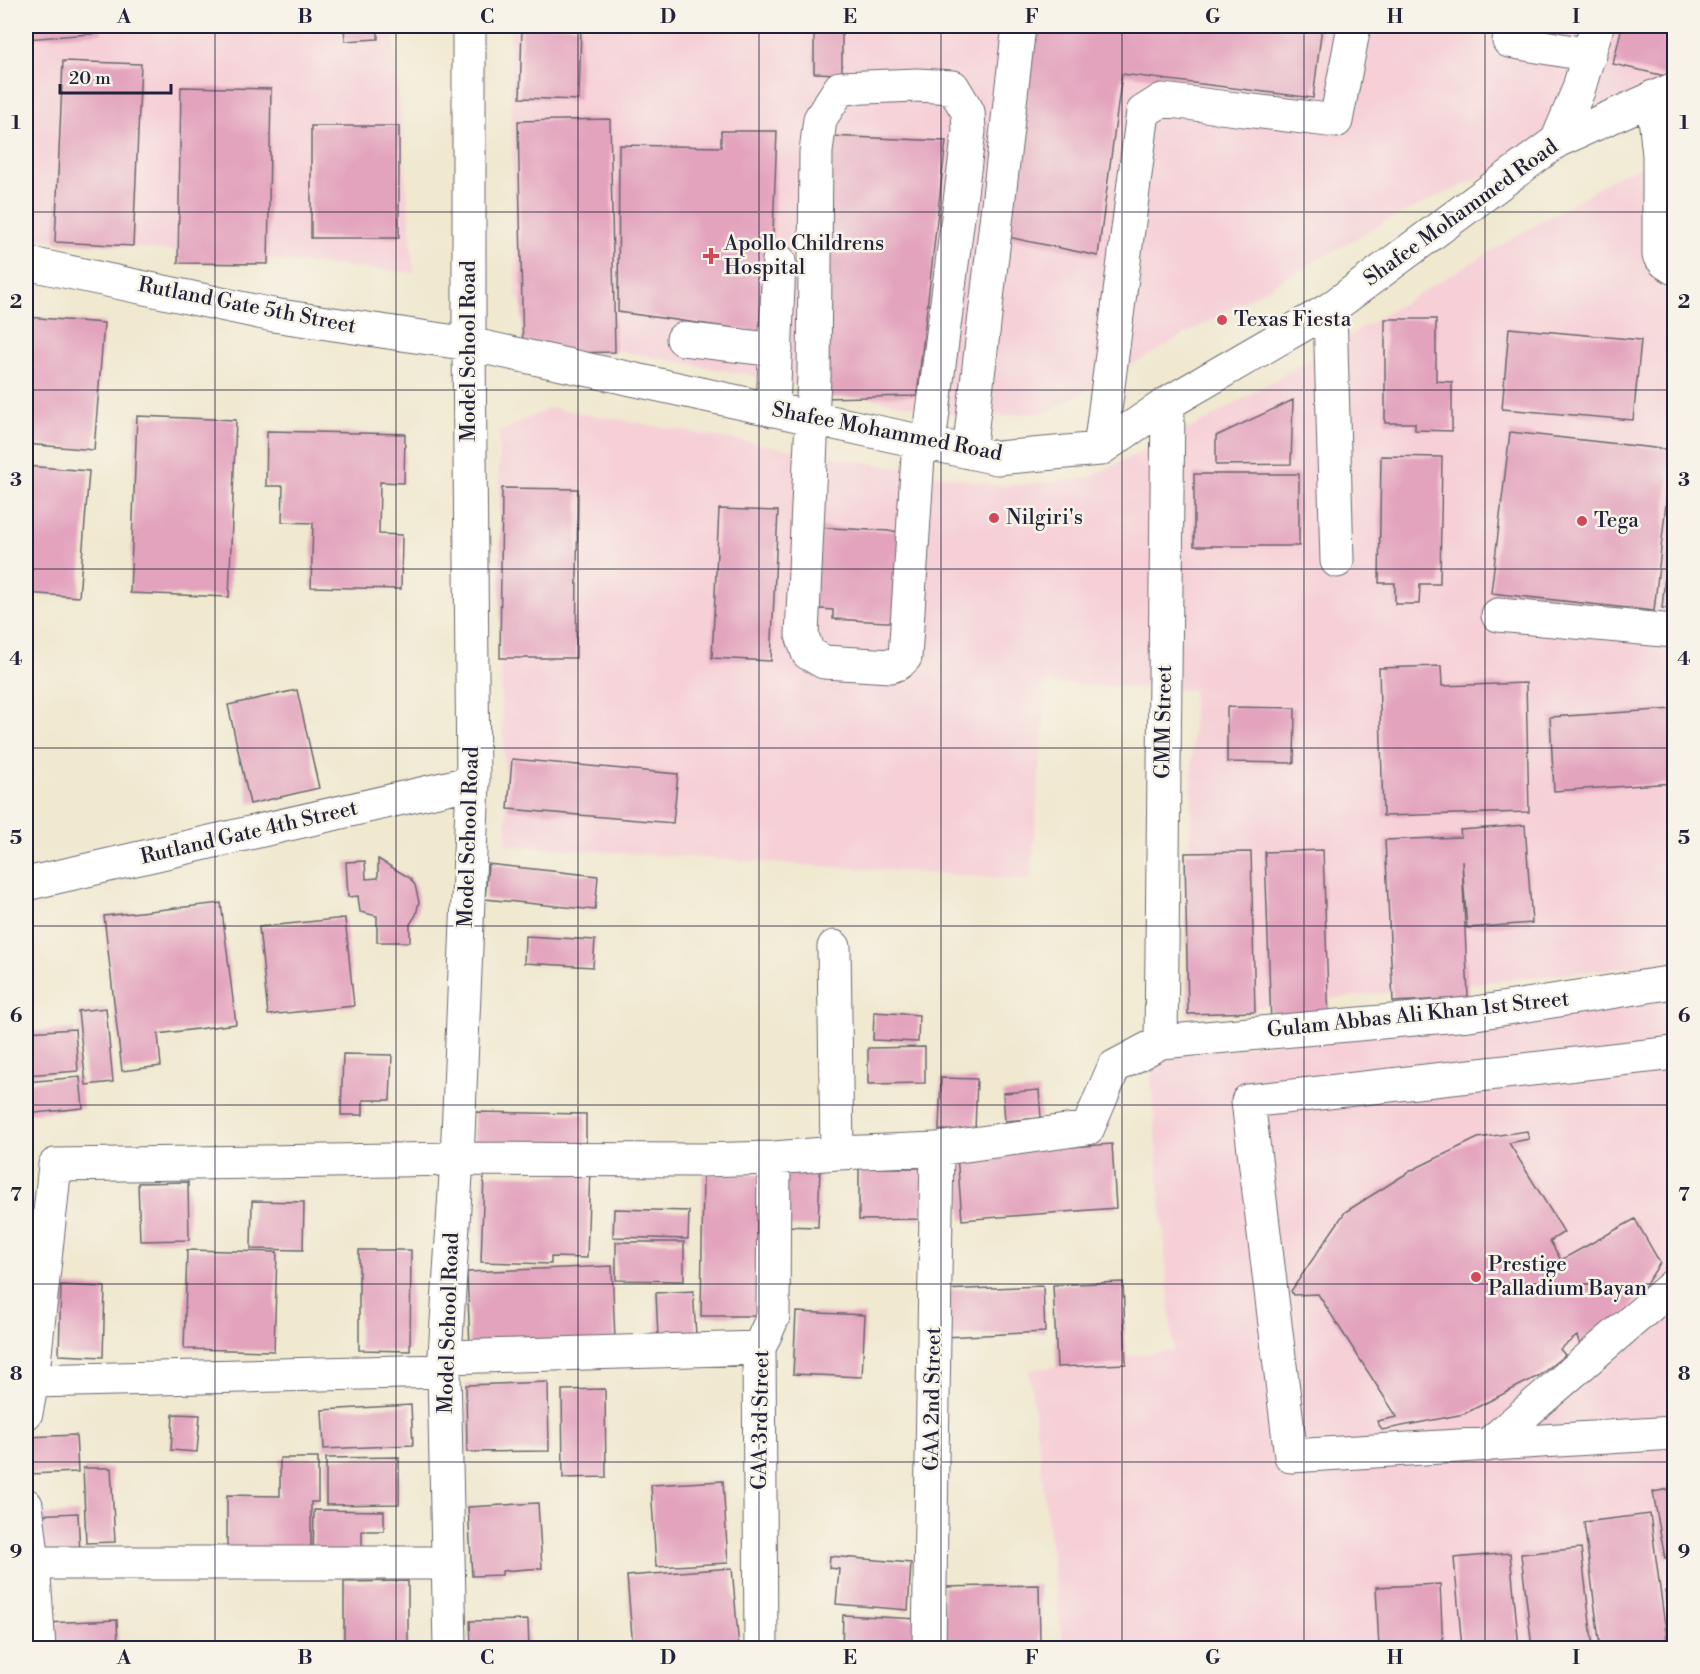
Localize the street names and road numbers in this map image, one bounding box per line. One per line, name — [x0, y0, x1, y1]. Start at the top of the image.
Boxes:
street label: Shafee Mohammed Road — [1359, 134, 1563, 292]
street label: Model School Road — [456, 260, 482, 442]
street label: Rutland Gate 5th Street — [136, 272, 359, 340]
street label: Shafee Mohammed Road — [770, 397, 1004, 467]
street label: GMM Street — [1150, 664, 1178, 779]
street label: Model School Road — [453, 746, 485, 928]
street label: Rutland Gate 4th Street — [138, 795, 361, 871]
street label: Gulam Abbas Ali Khan 1st Street — [1266, 986, 1571, 1044]
street label: Model School Road — [433, 1232, 465, 1414]
street label: GAA 2nd Street — [919, 1326, 947, 1471]
street label: GAA 3rd Street — [747, 1349, 775, 1490]

